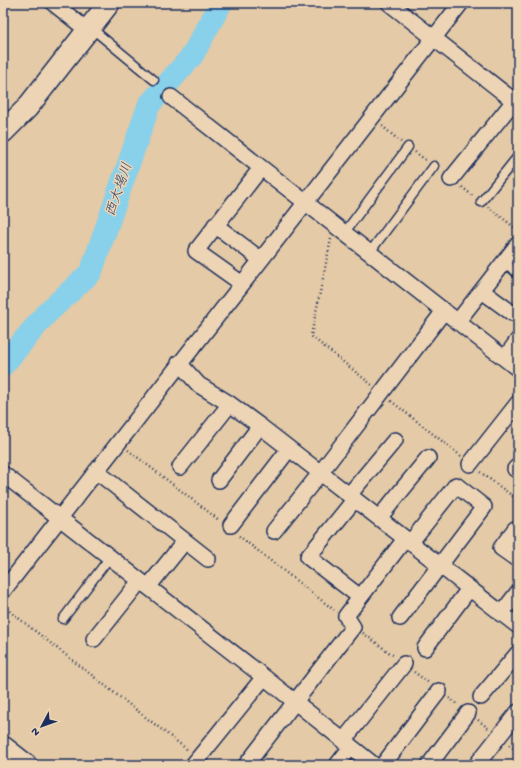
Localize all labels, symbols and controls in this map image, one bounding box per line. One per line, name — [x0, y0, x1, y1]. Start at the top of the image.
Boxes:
water label: 西大場川 — [103, 161, 137, 219]
north arrow — [22, 706, 62, 746]
text: N — [29, 725, 43, 738]

